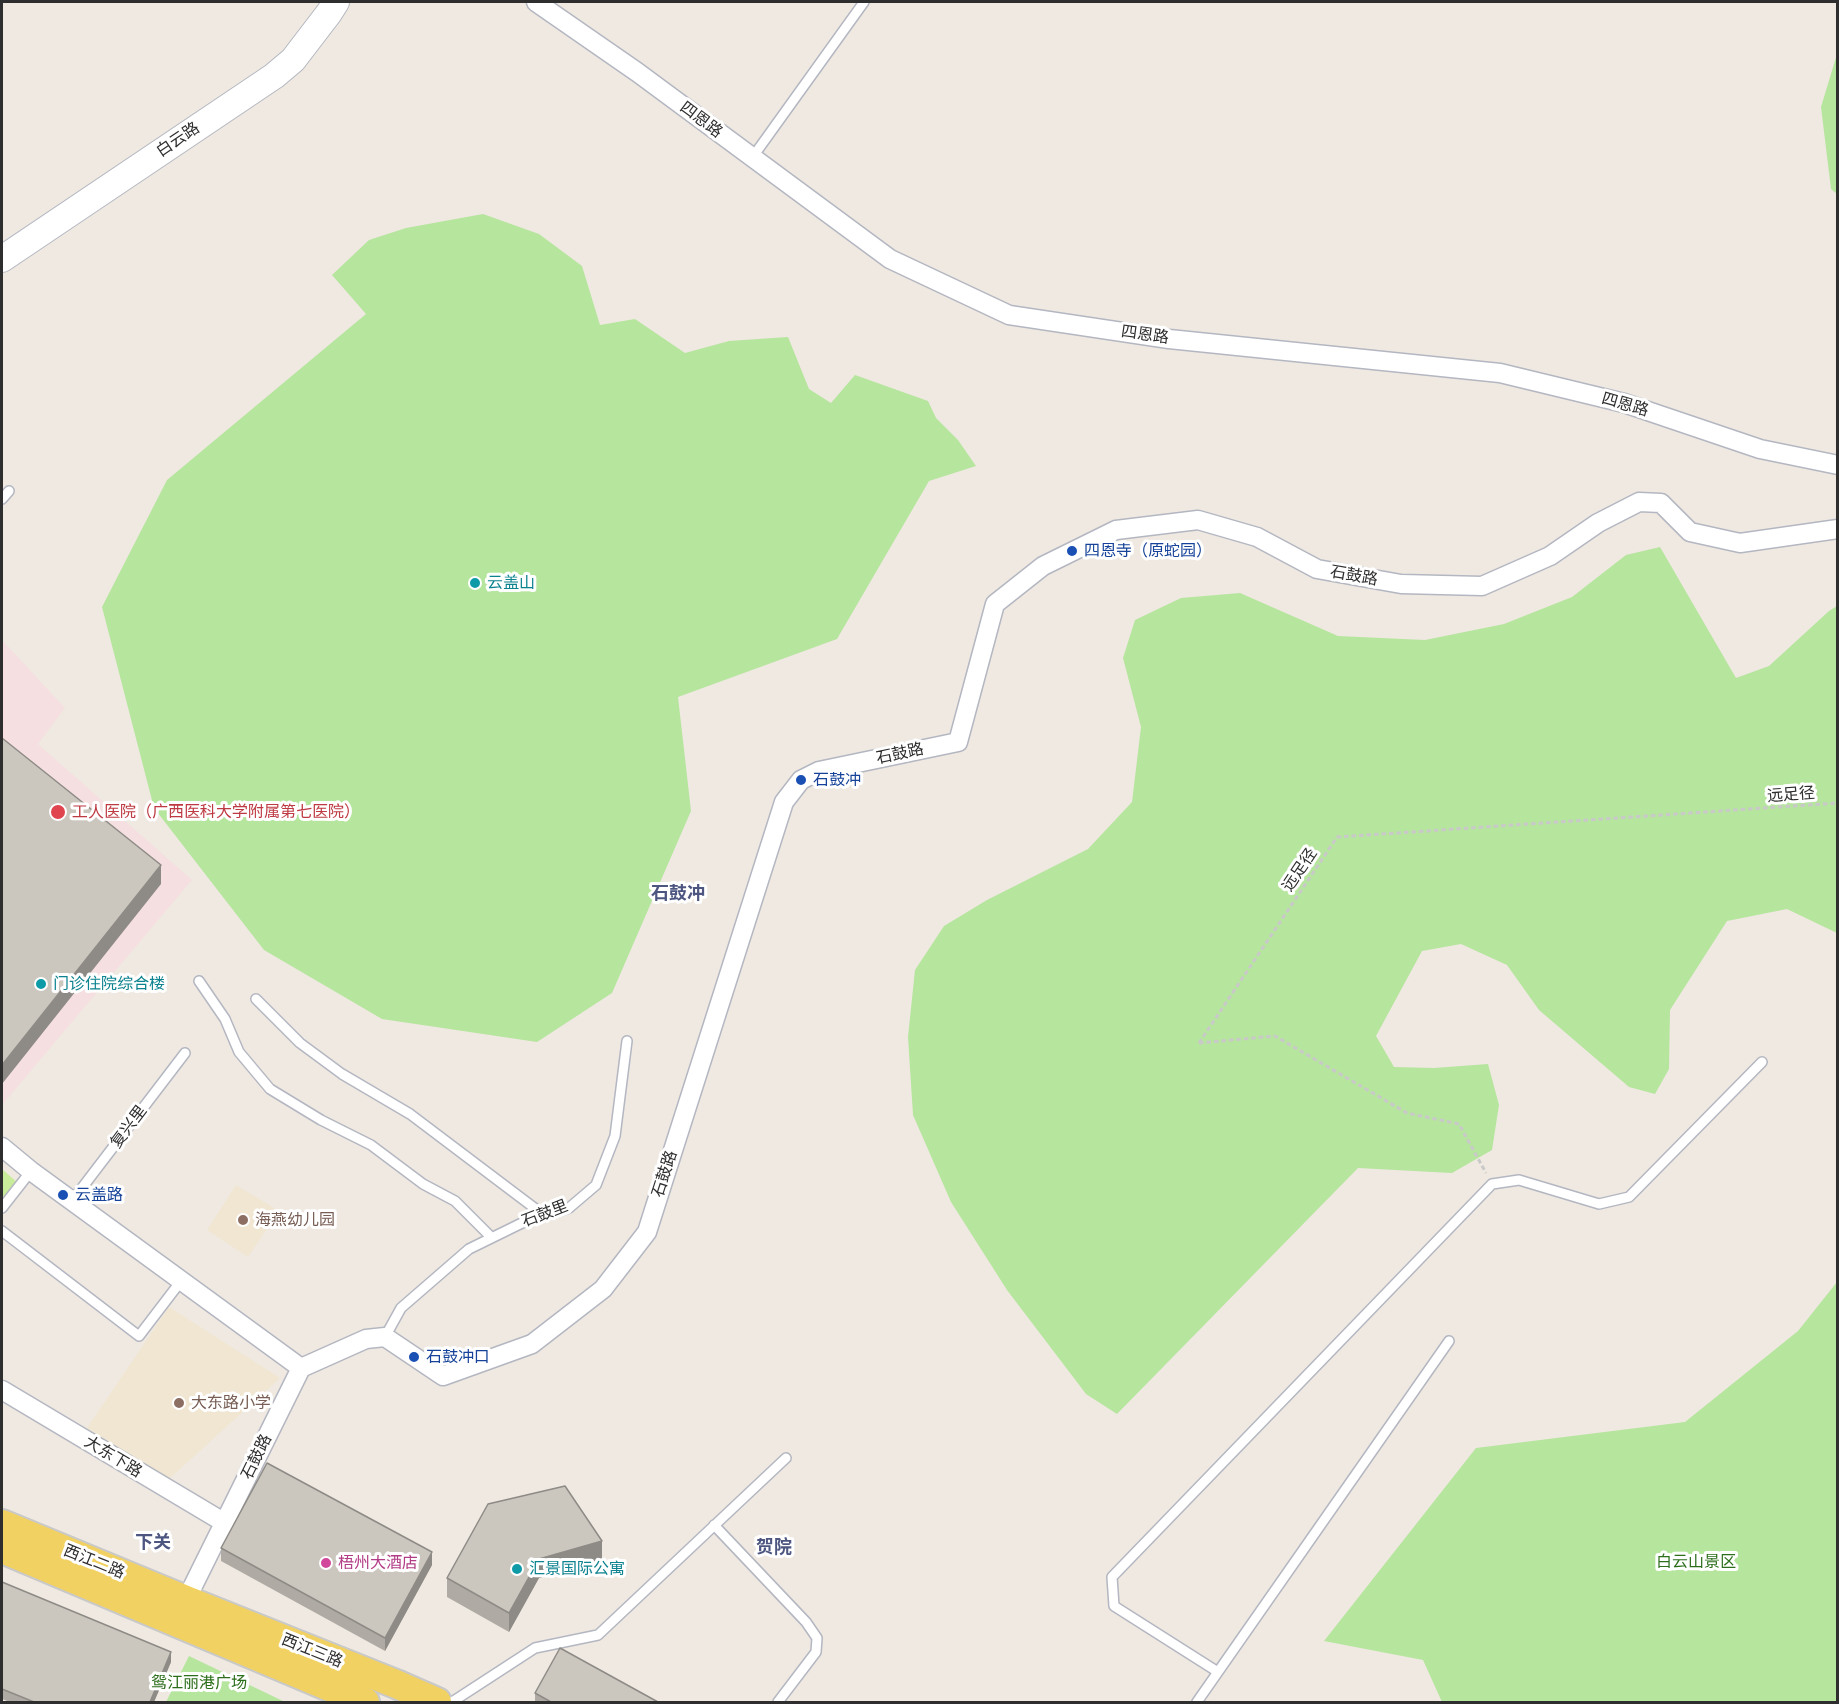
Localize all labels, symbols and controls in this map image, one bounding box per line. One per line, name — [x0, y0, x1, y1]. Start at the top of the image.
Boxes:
street label: 四恩路 — [676, 98, 726, 142]
street label: 白云路 — [153, 119, 203, 161]
street label: 四恩路 — [1120, 322, 1170, 348]
street label: 四恩路 — [1599, 389, 1651, 421]
place label: 四恩寺（原蛇园） — [1084, 541, 1212, 561]
marker: 四恩寺（原蛇园） — [1065, 544, 1079, 558]
street label: 石鼓路 — [1329, 562, 1379, 590]
place label: 云盖山 — [487, 573, 535, 593]
marker: 云盖山 — [468, 576, 482, 590]
street label: 石鼓路 — [875, 740, 925, 768]
place label: 石鼓冲 — [813, 770, 861, 790]
marker: 石鼓冲 — [794, 773, 808, 787]
street label: 远足径 — [1766, 784, 1816, 806]
place label: 工人医院（广西医科大学附属第七医院） — [72, 802, 360, 822]
marker: 工人医院（广西医科大学附属第七医院） — [49, 803, 67, 821]
street label: 远足径 — [1279, 845, 1321, 895]
district label: 石鼓冲 — [651, 883, 705, 905]
place label: 门诊住院综合楼 — [53, 974, 165, 994]
marker: 门诊住院综合楼 — [34, 977, 48, 991]
street label: 复兴里 — [107, 1102, 151, 1152]
street label: 石鼓路 — [648, 1148, 682, 1200]
place label: 云盖路 — [75, 1185, 123, 1205]
marker: 云盖路 — [56, 1188, 70, 1202]
street label: 石鼓里 — [519, 1196, 571, 1232]
place label: 海燕幼儿园 — [255, 1210, 335, 1230]
marker: 海燕幼儿园 — [236, 1213, 250, 1227]
place label: 石鼓冲口 — [426, 1347, 490, 1367]
marker: 石鼓冲口 — [407, 1350, 421, 1364]
place label: 大东路小学 — [191, 1393, 271, 1413]
marker: 大东路小学 — [172, 1396, 186, 1410]
street label: 石鼓路 — [238, 1431, 276, 1483]
street label: 大东下路 — [81, 1432, 145, 1482]
district label: 下关 — [135, 1532, 171, 1554]
district label: 贺院 — [756, 1537, 792, 1559]
street label: 西江二路 — [61, 1541, 127, 1583]
park label: 白云山景区 — [1656, 1552, 1736, 1572]
place label: 梧州大酒店 — [338, 1553, 418, 1573]
marker: 梧州大酒店 — [319, 1556, 333, 1570]
place label: 汇景国际公寓 — [529, 1559, 625, 1579]
marker: 汇景国际公寓 — [510, 1562, 524, 1576]
street label: 西江三路 — [279, 1630, 345, 1672]
park label: 鸳江丽港广场 — [151, 1673, 247, 1693]

